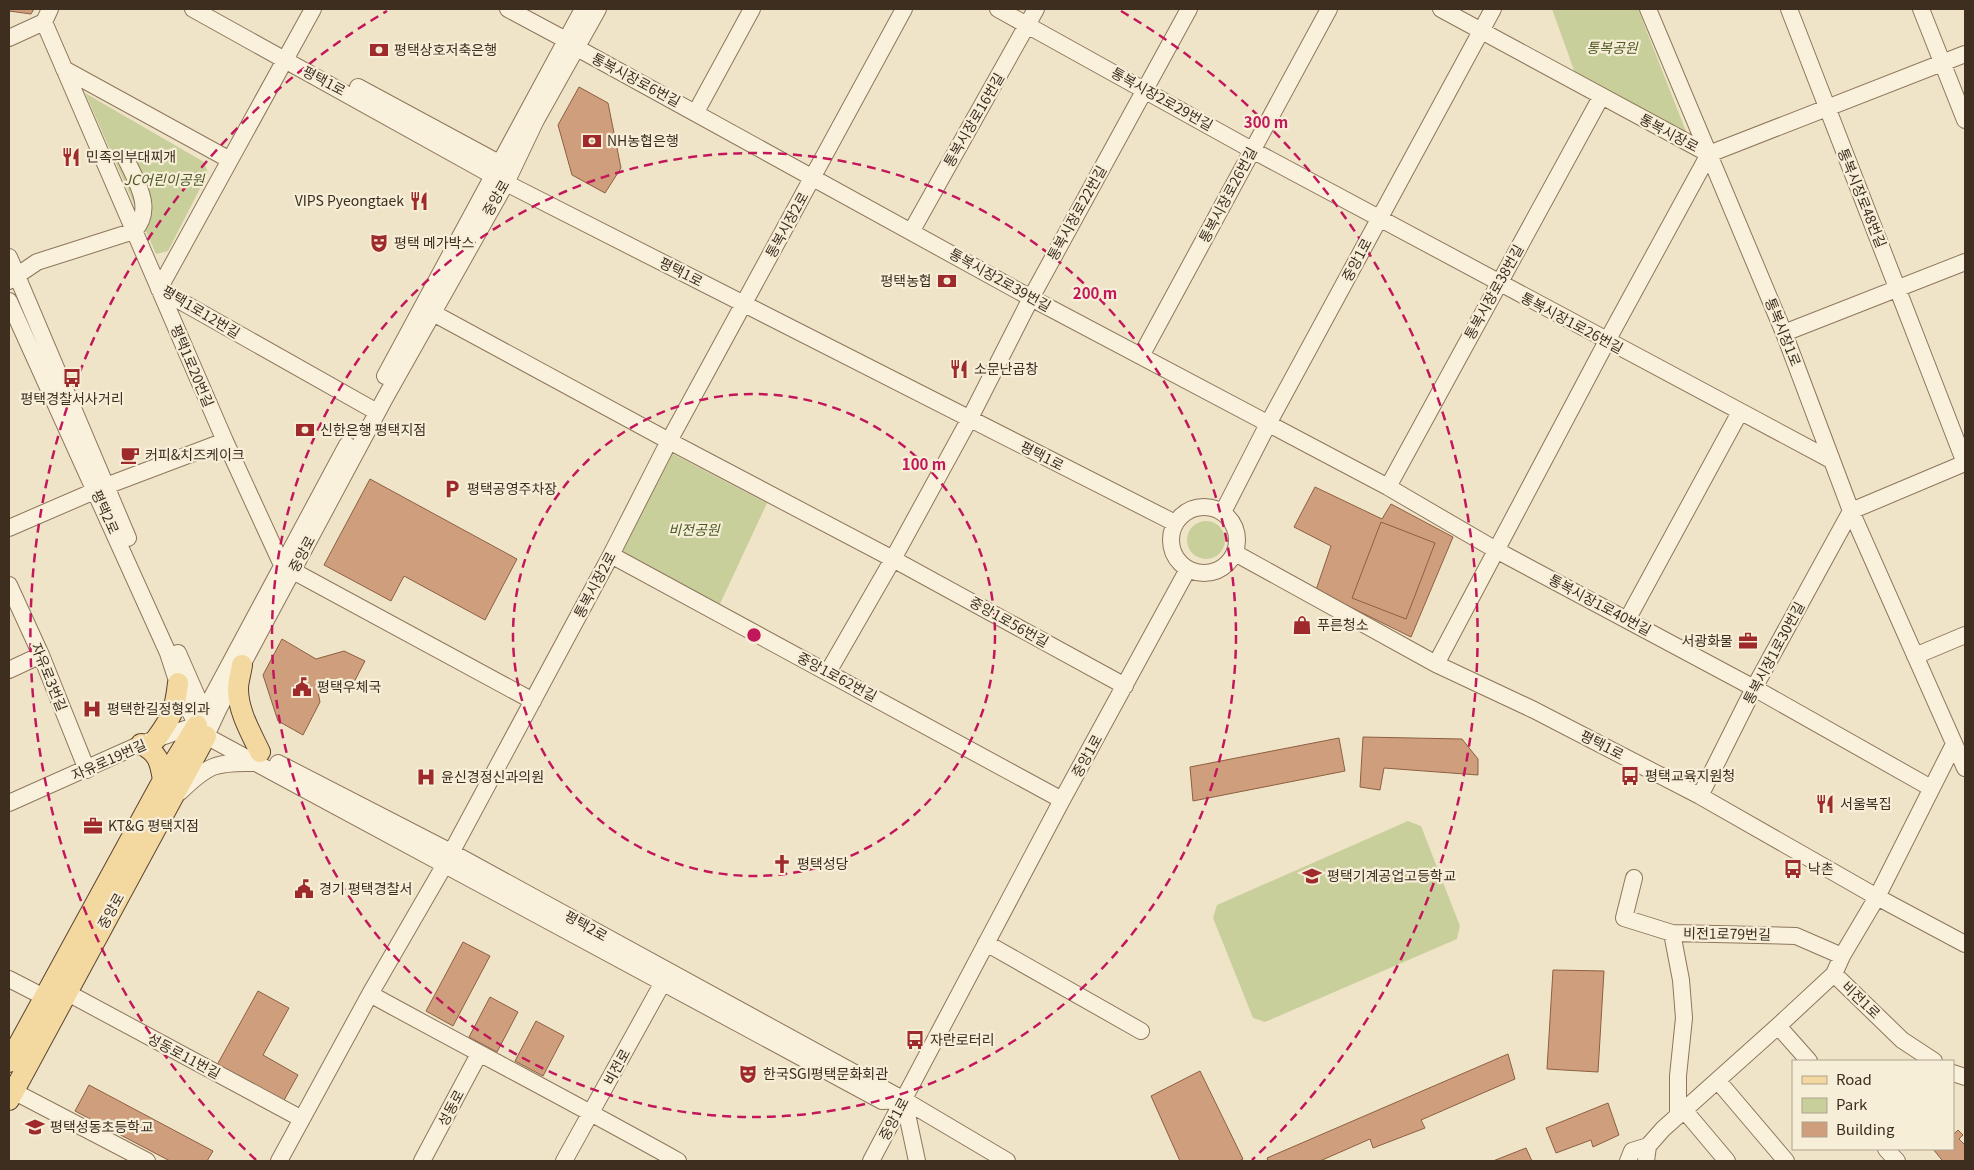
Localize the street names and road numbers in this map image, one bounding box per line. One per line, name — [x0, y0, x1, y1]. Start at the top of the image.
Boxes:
street label: 통복시장로6번길 — [589, 47, 684, 111]
street label: 평택1로 — [299, 60, 350, 100]
street label: 통복시장2로29번길 — [1108, 62, 1217, 134]
street label: 통복시장로16번길 — [938, 69, 1008, 170]
street label: 통복시장로 — [1636, 108, 1703, 156]
street label: 통복시장로26번길 — [1193, 143, 1261, 246]
street label: 통복시장로48번길 — [1834, 145, 1892, 250]
street label: 통복시장로22번길 — [1042, 161, 1110, 264]
street label: 중앙로 — [477, 176, 514, 219]
street label: 통복시장2로 — [760, 188, 812, 261]
street label: 중앙1로 — [1336, 234, 1376, 285]
street label: 통복시장로38번길 — [1459, 240, 1527, 343]
street label: 통복시장2로39번길 — [946, 243, 1055, 315]
street label: 평택1로 — [656, 252, 707, 291]
street label: 평택1로12번길 — [159, 280, 244, 342]
street label: 통복시장1로26번길 — [1518, 287, 1627, 358]
street label: 통복시장1로 — [1761, 294, 1807, 369]
street label: 평택1로20번길 — [167, 321, 219, 410]
street label: 평택1로 — [1017, 436, 1068, 475]
street label: 평택2로 — [87, 486, 125, 537]
street label: 중앙로 — [283, 532, 319, 575]
street label: 통복시장2로 — [568, 548, 620, 621]
street label: 통복시장1로40번길 — [1546, 569, 1655, 640]
street label: 중앙1로56번길 — [966, 591, 1053, 651]
street label: 통복시장1로30번길 — [1738, 598, 1809, 707]
street label: 자유로3번길 — [27, 639, 73, 714]
street label: 중앙1로62번길 — [794, 647, 881, 706]
street label: 평택1로 — [1577, 725, 1628, 764]
street label: 중앙1로 — [1066, 730, 1106, 781]
street label: 자유로19번길 — [68, 734, 149, 784]
street label: 중앙로 — [92, 889, 128, 932]
street label: 평택2로 — [561, 905, 612, 945]
street label: 비전1로79번길 — [1683, 922, 1771, 944]
street label: 비전1로 — [1838, 976, 1885, 1023]
street label: 성동로11번길 — [144, 1028, 224, 1083]
street label: 비전로 — [598, 1045, 634, 1088]
street label: 성동로 — [432, 1086, 468, 1129]
street label: 중앙1로 — [873, 1093, 913, 1144]

